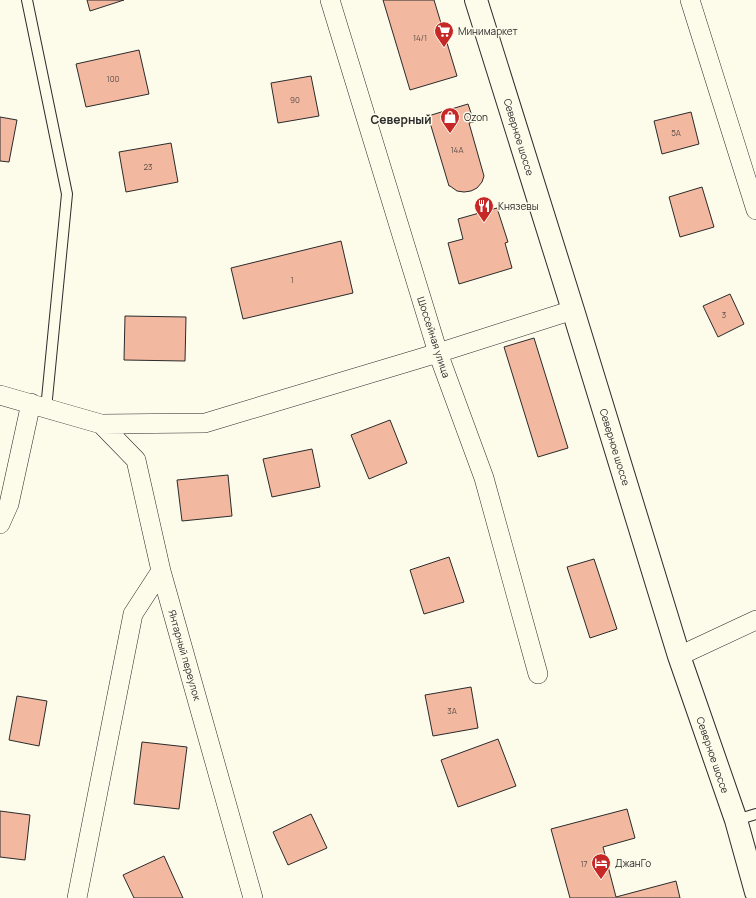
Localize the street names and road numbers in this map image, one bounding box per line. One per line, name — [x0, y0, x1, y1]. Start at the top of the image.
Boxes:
street label: Северное шоссе — [501, 97, 537, 177]
street label: Шоссейная улица — [414, 295, 454, 379]
street label: Северное шоссе — [597, 407, 633, 487]
street label: Янтарный переулок — [165, 608, 205, 703]
street label: Северное шоссе — [693, 715, 733, 795]

